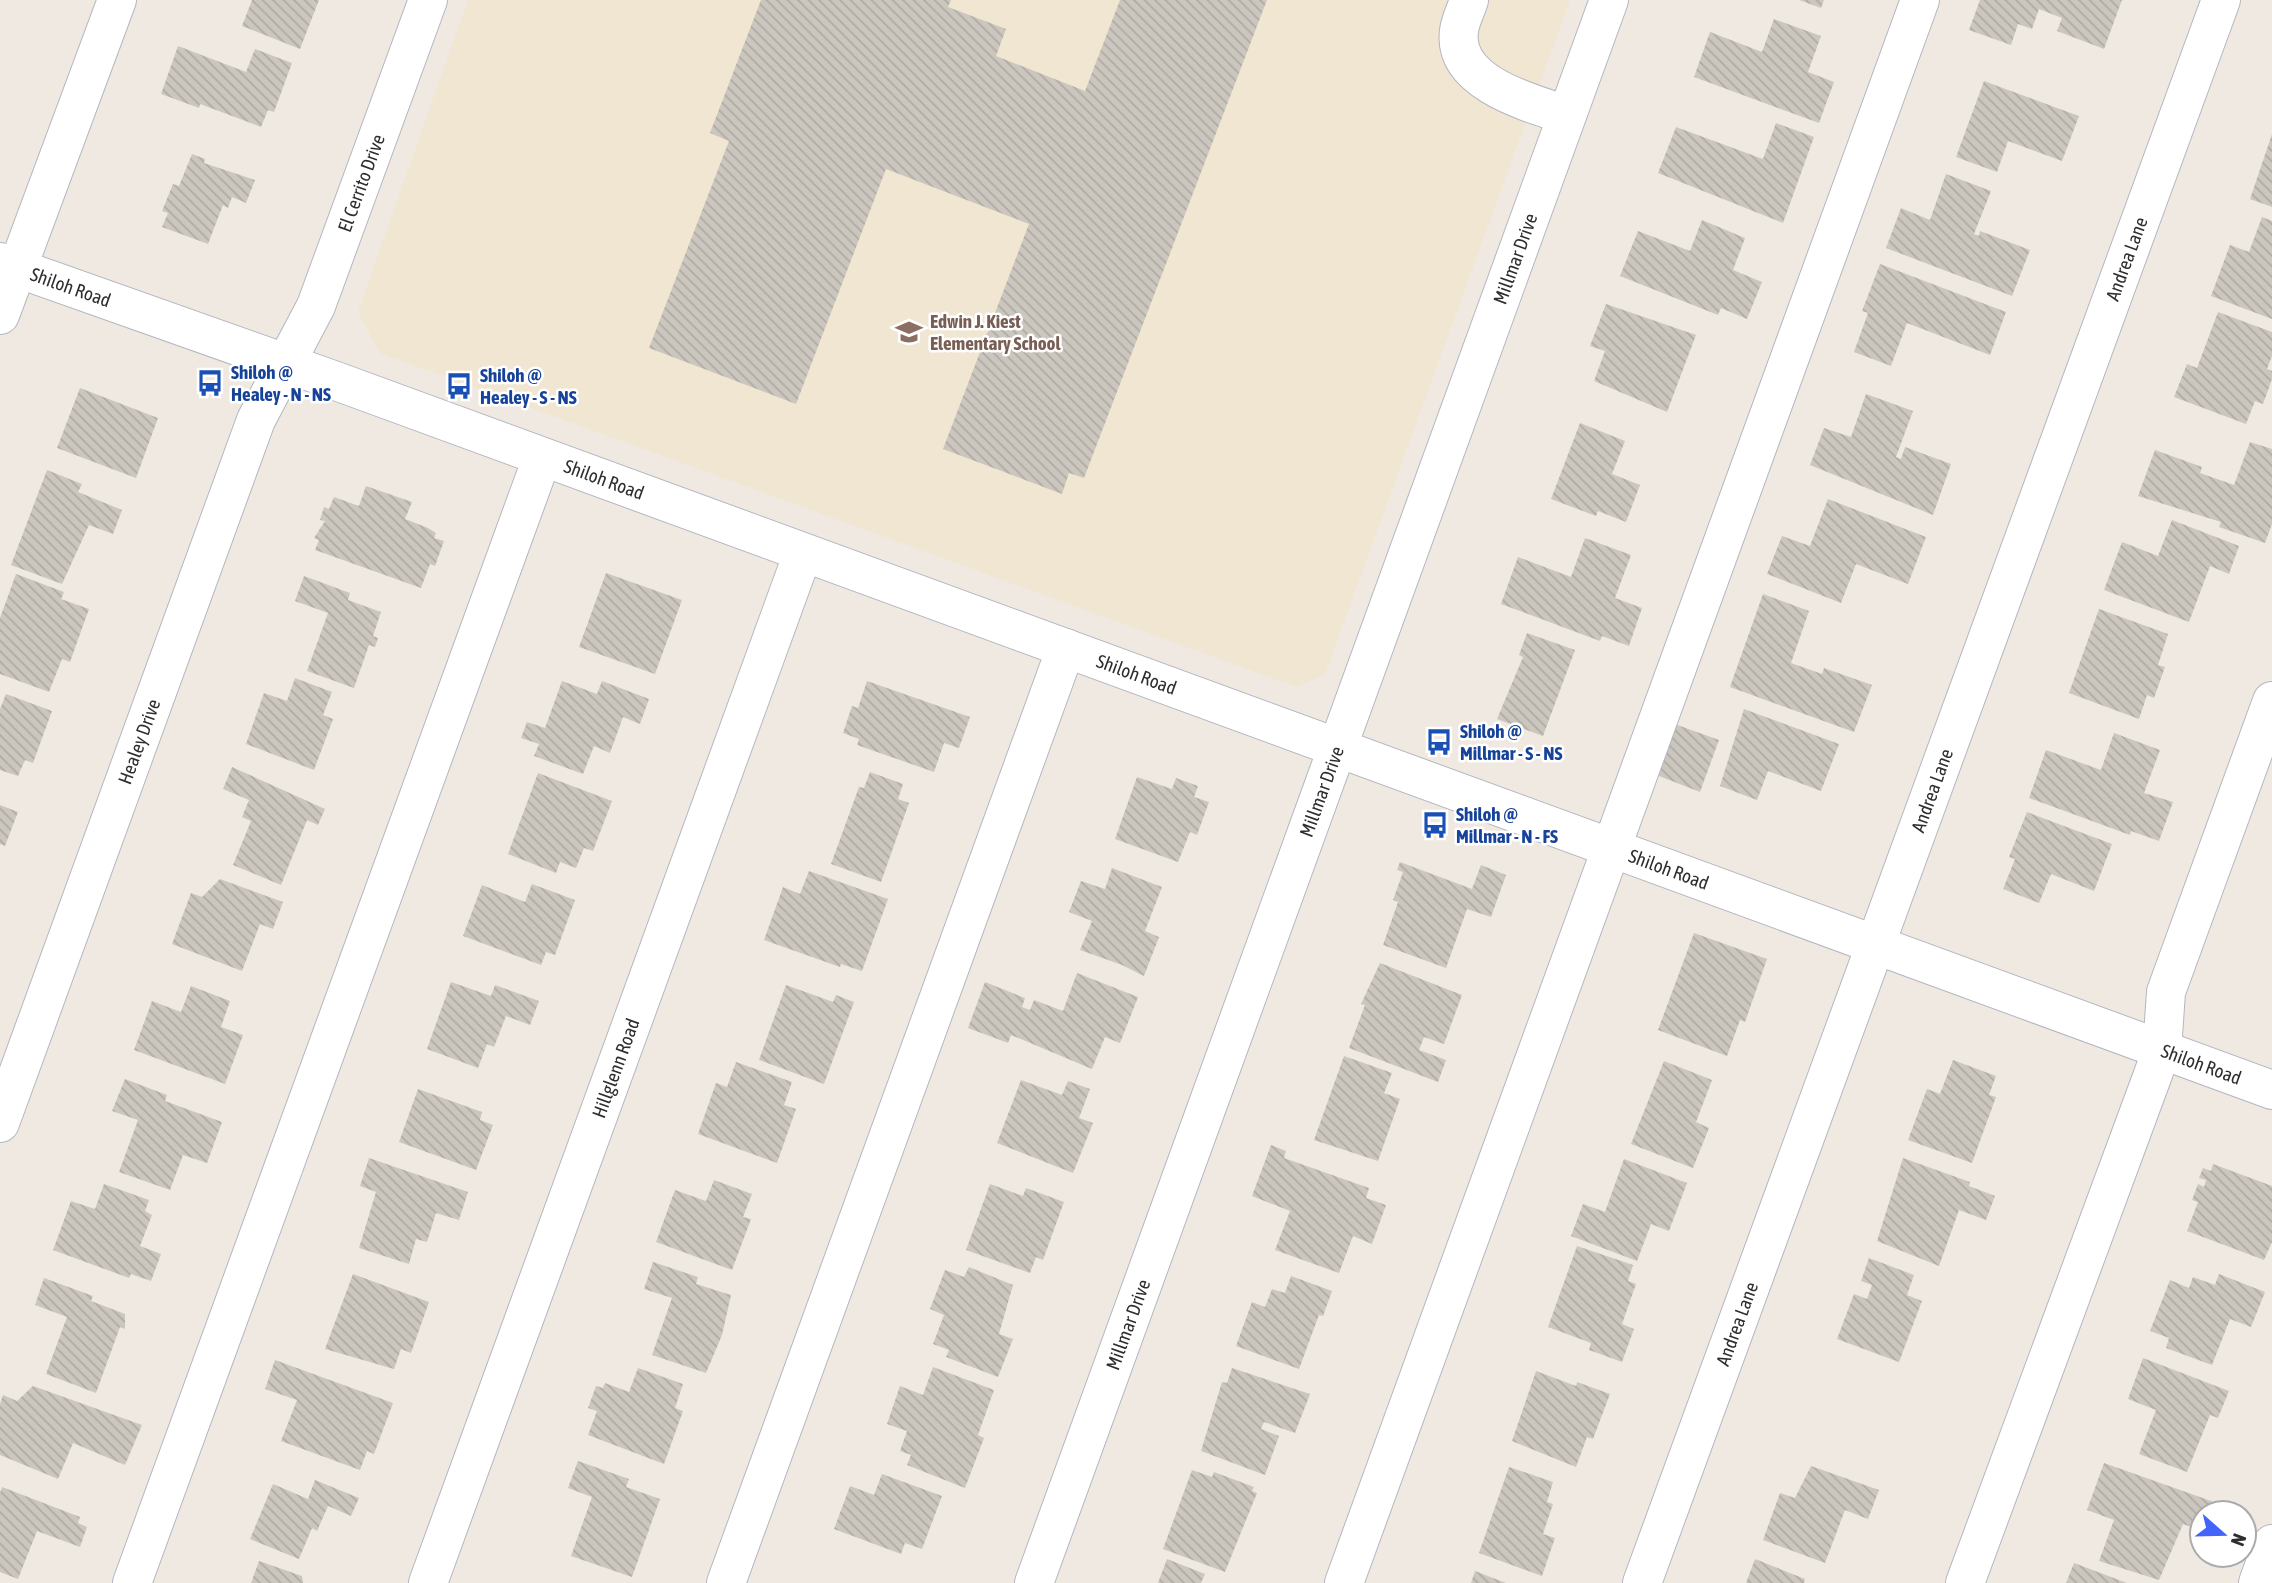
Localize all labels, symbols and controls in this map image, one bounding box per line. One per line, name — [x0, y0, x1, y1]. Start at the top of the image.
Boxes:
street label: El Cerrito Drive — [333, 131, 389, 235]
street label: Millmar Drive — [1489, 210, 1542, 307]
street label: Andrea Lane — [2101, 214, 2152, 304]
street label: Shiloh Road — [28, 263, 114, 311]
place label: Edwin J. Kiest Elementary School — [930, 310, 1062, 354]
school or university icon: Edwin J. Kiest Elementary School — [894, 317, 924, 347]
place label: Shiloh @ Healey - N - NS — [231, 361, 331, 405]
place label: Shiloh @ Healey - S - NS — [480, 364, 577, 408]
bus stop icon: Shiloh @ Healey - N - NS — [195, 368, 225, 398]
bus stop icon: Shiloh @ Healey - S - NS — [444, 371, 474, 401]
street label: Shiloh Road — [561, 455, 647, 504]
street label: Shiloh Road — [1094, 649, 1180, 699]
street label: Healey Drive — [113, 696, 165, 787]
place label: Shiloh @ Millmar - S - NS — [1460, 720, 1562, 764]
bus stop icon: Shiloh @ Millmar - S - NS — [1424, 727, 1454, 757]
street label: Millmar Drive — [1295, 743, 1348, 840]
street label: Andrea Lane — [1907, 746, 1957, 835]
place label: Shiloh @ Millmar - N - FS — [1456, 803, 1558, 847]
bus stop icon: Shiloh @ Millmar - N - FS — [1420, 810, 1450, 840]
street label: Shiloh Road — [1626, 844, 1712, 894]
street label: Hillglenn Road — [587, 1015, 644, 1121]
street label: Shiloh Road — [2158, 1039, 2244, 1089]
street label: Millmar Drive — [1101, 1276, 1154, 1373]
street label: Andrea Lane — [1711, 1279, 1762, 1369]
north arrow — [2188, 1499, 2258, 1569]
text: N — [2227, 1531, 2251, 1549]

